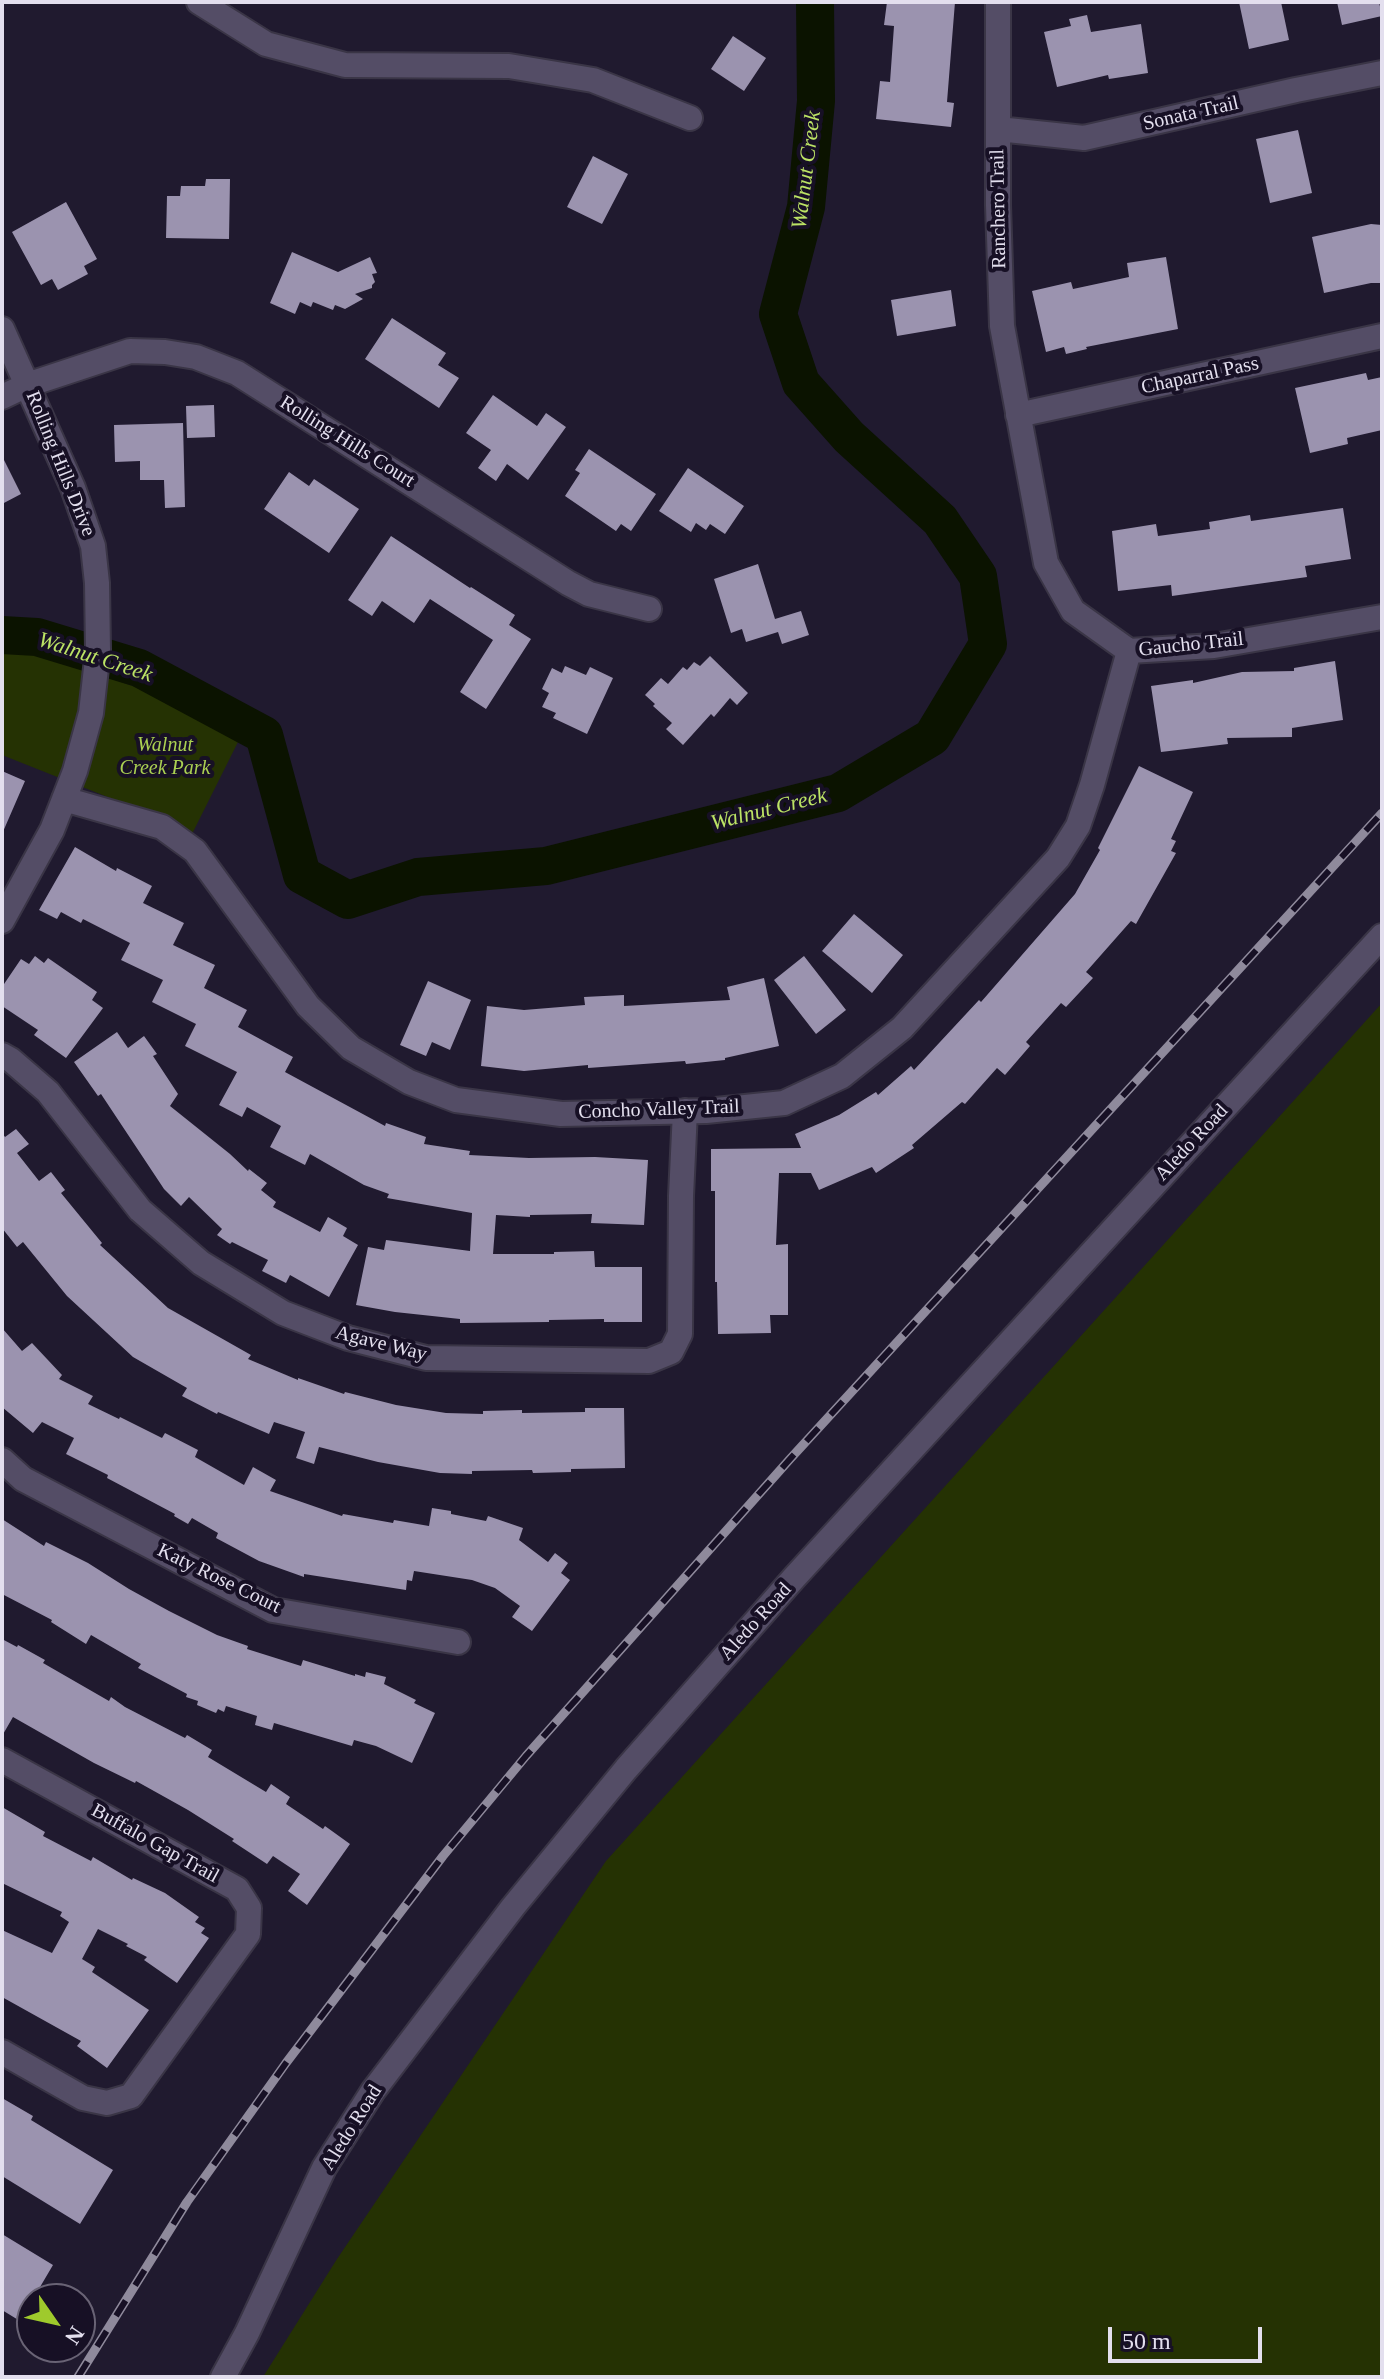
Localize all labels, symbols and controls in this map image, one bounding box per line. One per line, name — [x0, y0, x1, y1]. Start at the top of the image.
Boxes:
street label: Sonata Trail — [1141, 91, 1241, 137]
water label: Walnut Creek — [787, 109, 827, 231]
street label: Ranchero Trail — [986, 149, 1012, 269]
street label: Chaparral Pass — [1139, 352, 1261, 400]
street label: Rolling Hills Drive — [20, 388, 100, 540]
street label: Rolling Hills Court — [275, 391, 419, 493]
water label: Walnut Creek — [34, 627, 156, 689]
street label: Gaucho Trail — [1137, 628, 1245, 662]
park label: Walnut Creek Park — [120, 734, 210, 781]
water label: Walnut Creek — [708, 783, 830, 837]
street label: Concho Valley Trail — [578, 1095, 740, 1125]
street label: Aledo Road — [1150, 1100, 1234, 1186]
street label: Agave Way — [333, 1321, 429, 1367]
street label: Katy Rose Court — [153, 1539, 285, 1619]
street label: Aledo Road — [715, 1578, 797, 1666]
street label: Buffalo Gap Trail — [87, 1799, 223, 1889]
street label: Aledo Road — [316, 2081, 388, 2175]
north arrow — [16, 2283, 96, 2363]
scale bar — [1112, 2311, 1266, 2361]
text: N — [60, 2322, 89, 2349]
text: 50 m — [1122, 2328, 1171, 2354]

